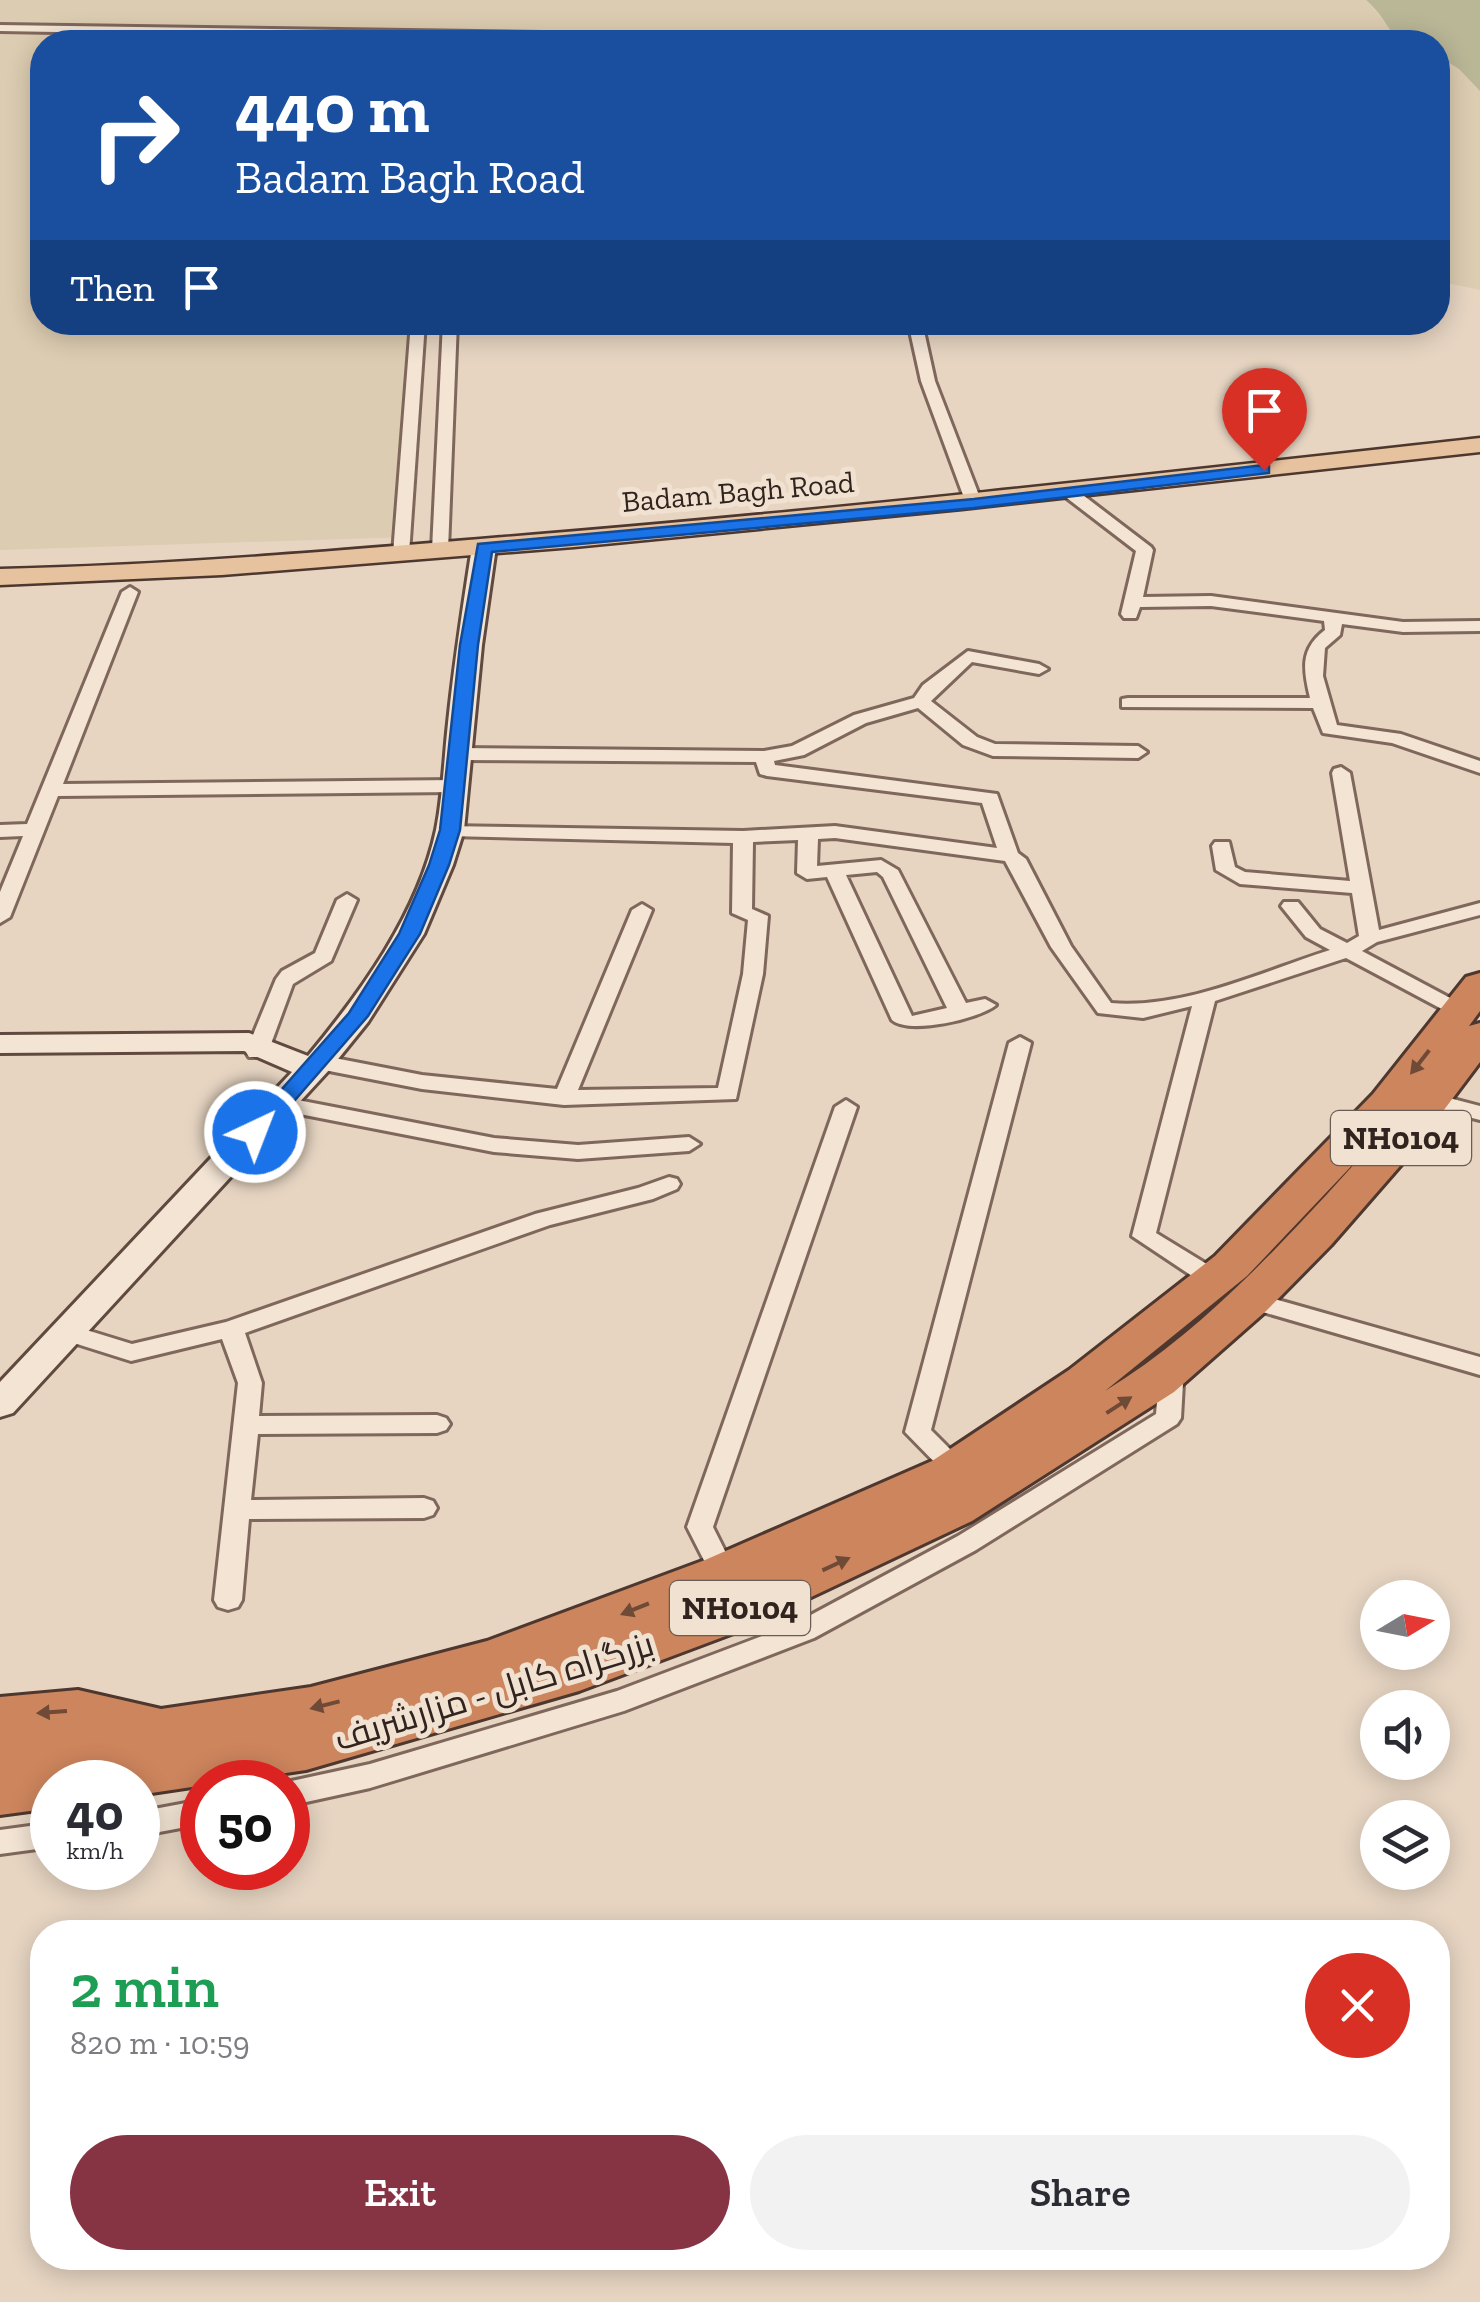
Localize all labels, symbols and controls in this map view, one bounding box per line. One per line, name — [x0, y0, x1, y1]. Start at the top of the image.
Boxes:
text: 440 m — [235, 66, 430, 150]
icon: right — [70, 70, 200, 200]
text: Badam Bagh Road — [235, 151, 585, 205]
icon: arrive — [174, 260, 229, 315]
text: Then — [70, 265, 154, 311]
pin — [1222, 368, 1307, 471]
icon: arrive — [1237, 383, 1292, 438]
street label: Badam Bagh Road — [620, 464, 856, 520]
one-way arrow — [1410, 1049, 1431, 1075]
position arrow — [203, 1080, 307, 1184]
road number: NH0104 — [1331, 1111, 1471, 1165]
one-way arrow — [1106, 1396, 1133, 1414]
one-way arrow — [822, 1555, 851, 1572]
north arrow — [1360, 1580, 1450, 1670]
map controls — [1360, 1580, 1450, 1890]
road number: NH0104 — [670, 1581, 810, 1635]
one-way arrow — [620, 1601, 650, 1617]
street label: بزرگراه کابل - مزارشریف — [329, 1622, 659, 1760]
button: sound — [1360, 1690, 1450, 1780]
one-way arrow — [309, 1697, 340, 1713]
one-way arrow — [36, 1704, 68, 1720]
speed limit sign: 50 — [180, 1760, 310, 1890]
text: 40 — [66, 1783, 124, 1843]
button: layers — [1360, 1800, 1450, 1890]
text: km/h — [66, 1835, 124, 1865]
text: 2 min — [70, 1950, 219, 2022]
button: close — [1305, 1953, 1410, 2058]
text: 820 m · 10:59 — [70, 2024, 250, 2062]
button: Exit — [70, 2135, 730, 2250]
button: Share — [750, 2135, 1410, 2250]

